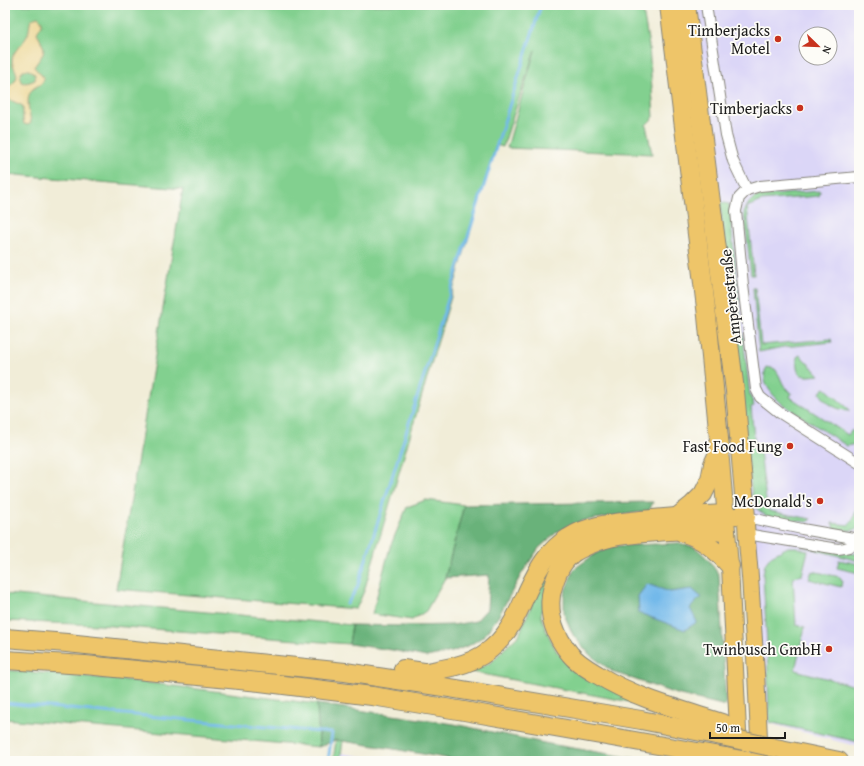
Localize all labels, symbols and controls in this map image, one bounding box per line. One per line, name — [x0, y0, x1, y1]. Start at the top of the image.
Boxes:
place label: Timberjacks Motel — [688, 18, 771, 60]
north arrow — [798, 26, 838, 66]
marker: Timberjacks Motel — [773, 34, 783, 44]
text: N — [818, 43, 836, 57]
place label: Timberjacks — [710, 96, 792, 120]
marker: Timberjacks — [795, 103, 805, 113]
street label: Ampèrestraße — [713, 248, 747, 346]
place label: Fast Food Fung — [683, 434, 782, 458]
marker: Fast Food Fung — [785, 441, 795, 451]
place label: McDonald's — [734, 489, 812, 513]
marker: McDonald's — [815, 496, 825, 506]
place label: Twinbusch GmbH — [703, 637, 821, 661]
marker: Twinbusch GmbH — [824, 644, 834, 654]
scale bar — [710, 714, 785, 740]
text: 50 m — [716, 719, 740, 736]

